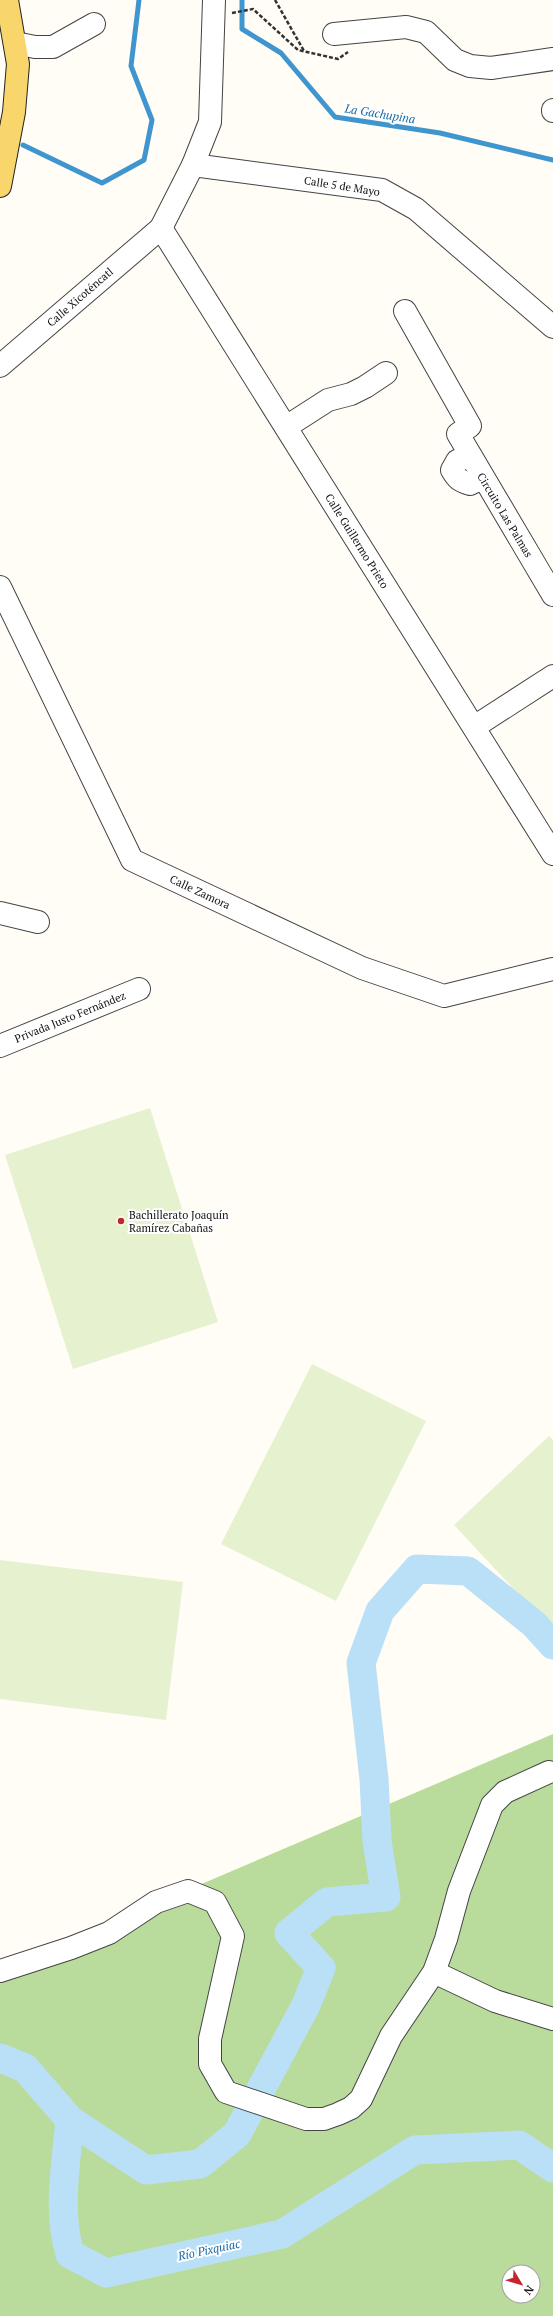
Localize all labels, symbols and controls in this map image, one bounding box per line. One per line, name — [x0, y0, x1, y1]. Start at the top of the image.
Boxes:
water label: La Gachupina — [343, 100, 417, 126]
street label: Calle 5 de Mayo — [303, 173, 381, 199]
street label: Calle Xicoténcatl — [44, 264, 116, 330]
street label: Circuito Las Palmas — [474, 470, 536, 560]
street label: Calle Guillermo Prieto — [322, 491, 392, 591]
street label: Calle Zamora — [168, 872, 233, 912]
street label: Privada Justo Fernández — [12, 988, 128, 1046]
place label: Bachillerato Joaquín Ramírez Cabañas — [129, 1208, 229, 1235]
marker: Bachillerato Joaquín Ramírez Cabañas — [116, 1216, 126, 1226]
water label: Río Pixquiac — [175, 2235, 242, 2264]
north arrow — [501, 2264, 541, 2304]
text: N — [520, 2283, 537, 2298]

